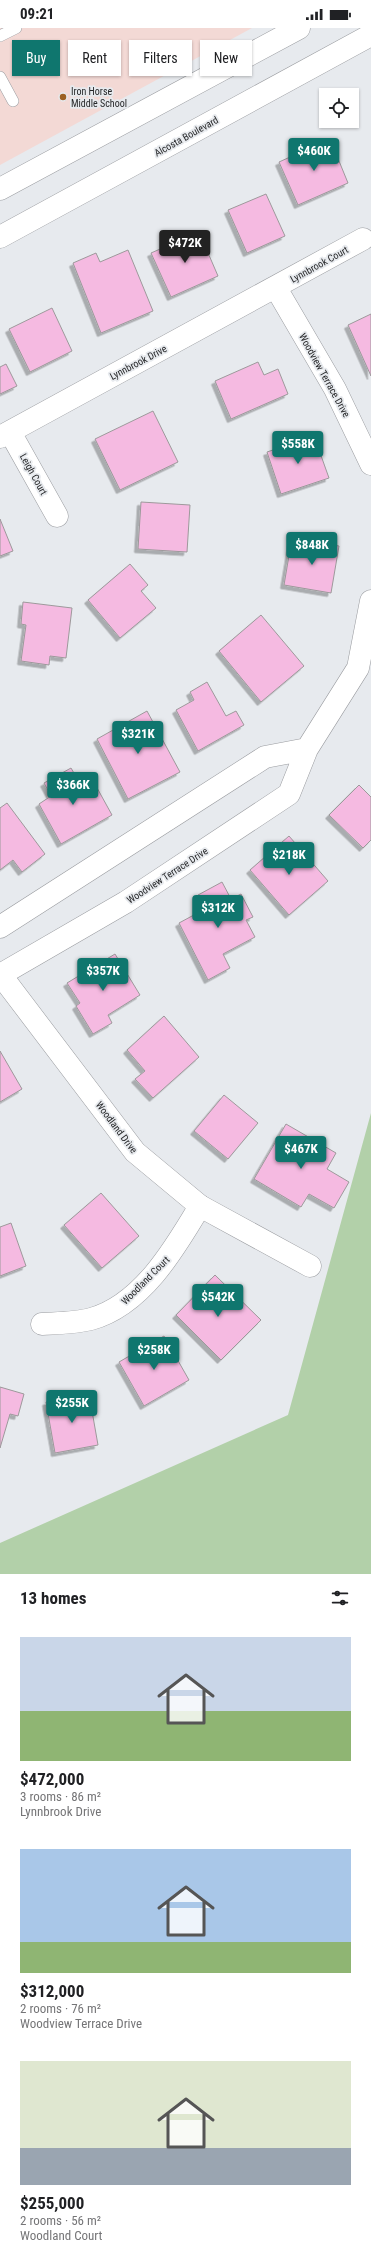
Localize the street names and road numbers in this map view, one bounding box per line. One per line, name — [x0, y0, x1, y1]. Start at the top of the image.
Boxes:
street label: Alcosta Boulevard — [152, 114, 220, 159]
street label: Lynnbrook Court — [288, 244, 350, 285]
street label: Woodview Terrace Drive — [297, 331, 352, 419]
street label: Lynnbrook Drive — [108, 343, 169, 382]
street label: Leigh Court — [18, 452, 49, 497]
street label: Woodview Terrace Drive — [125, 845, 210, 906]
street label: Woodland Drive — [94, 1099, 140, 1155]
street label: Woodland Court — [119, 1254, 172, 1307]

